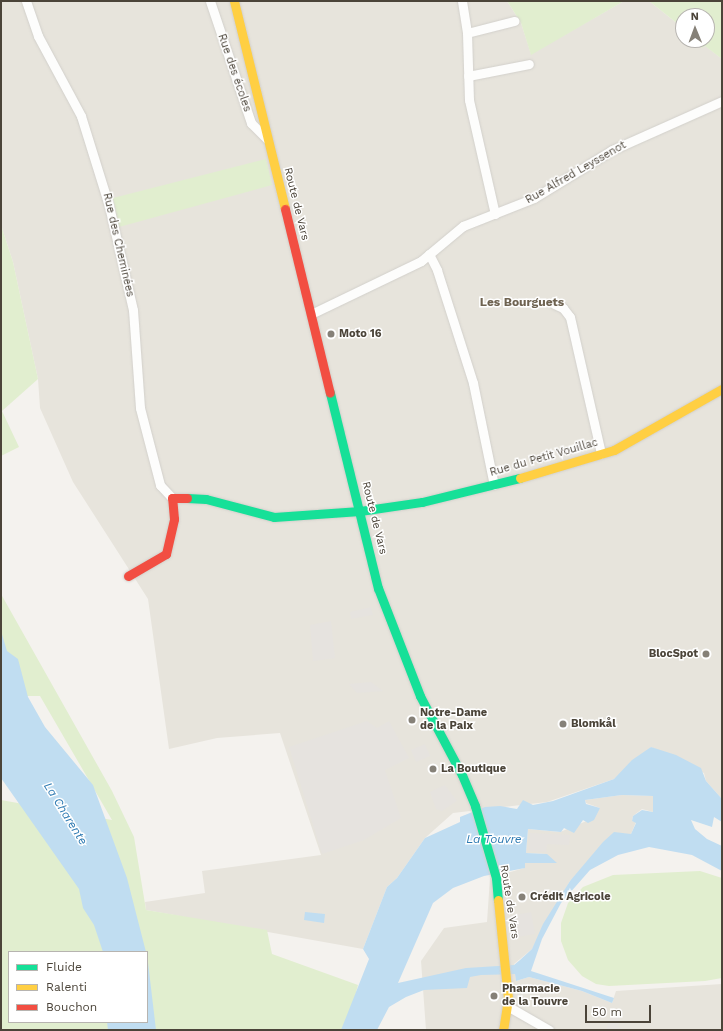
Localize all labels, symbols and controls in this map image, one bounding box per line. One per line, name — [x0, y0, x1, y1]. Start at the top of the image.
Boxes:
north arrow — [675, 8, 715, 48]
text: N — [691, 10, 699, 23]
street label: Rue des écoles — [214, 32, 254, 114]
street label: Rue Alfred Leyssenot — [523, 139, 629, 207]
street label: Route de Vars — [281, 166, 311, 242]
street label: Rue des Cheminées — [100, 192, 136, 298]
district label: Les Bourguets — [480, 296, 564, 310]
place label: Moto 16 — [339, 327, 382, 341]
marker: Moto 16 — [326, 329, 336, 339]
street label: Rue du Petit Vouillac — [488, 436, 600, 480]
street label: Route de Vars — [359, 480, 389, 556]
place label: BlocSpot — [649, 647, 698, 661]
marker: BlocSpot — [701, 649, 711, 659]
place label: Notre-Dame de la Paix — [420, 707, 487, 733]
marker: Notre-Dame de la Paix — [407, 715, 417, 725]
place label: Blomkål — [571, 717, 616, 731]
marker: Blomkål — [558, 719, 568, 729]
place label: La Boutique — [441, 762, 506, 776]
marker: La Boutique — [428, 764, 438, 774]
water label: La Charente — [40, 780, 90, 848]
water label: La Touvre — [466, 833, 522, 847]
street label: Route de Vars — [497, 864, 521, 940]
place label: Crédit Agricole — [530, 890, 611, 904]
marker: Crédit Agricole — [517, 892, 527, 902]
legend — [8, 951, 148, 1023]
text: Fluide — [46, 960, 82, 974]
text: Ralenti — [46, 980, 87, 994]
place label: Pharmacie de la Touvre — [502, 983, 568, 1009]
marker: Pharmacie de la Touvre — [489, 991, 499, 1001]
scale bar — [587, 997, 653, 1023]
text: Bouchon — [46, 1000, 97, 1014]
text: 50 m — [592, 1005, 622, 1019]

